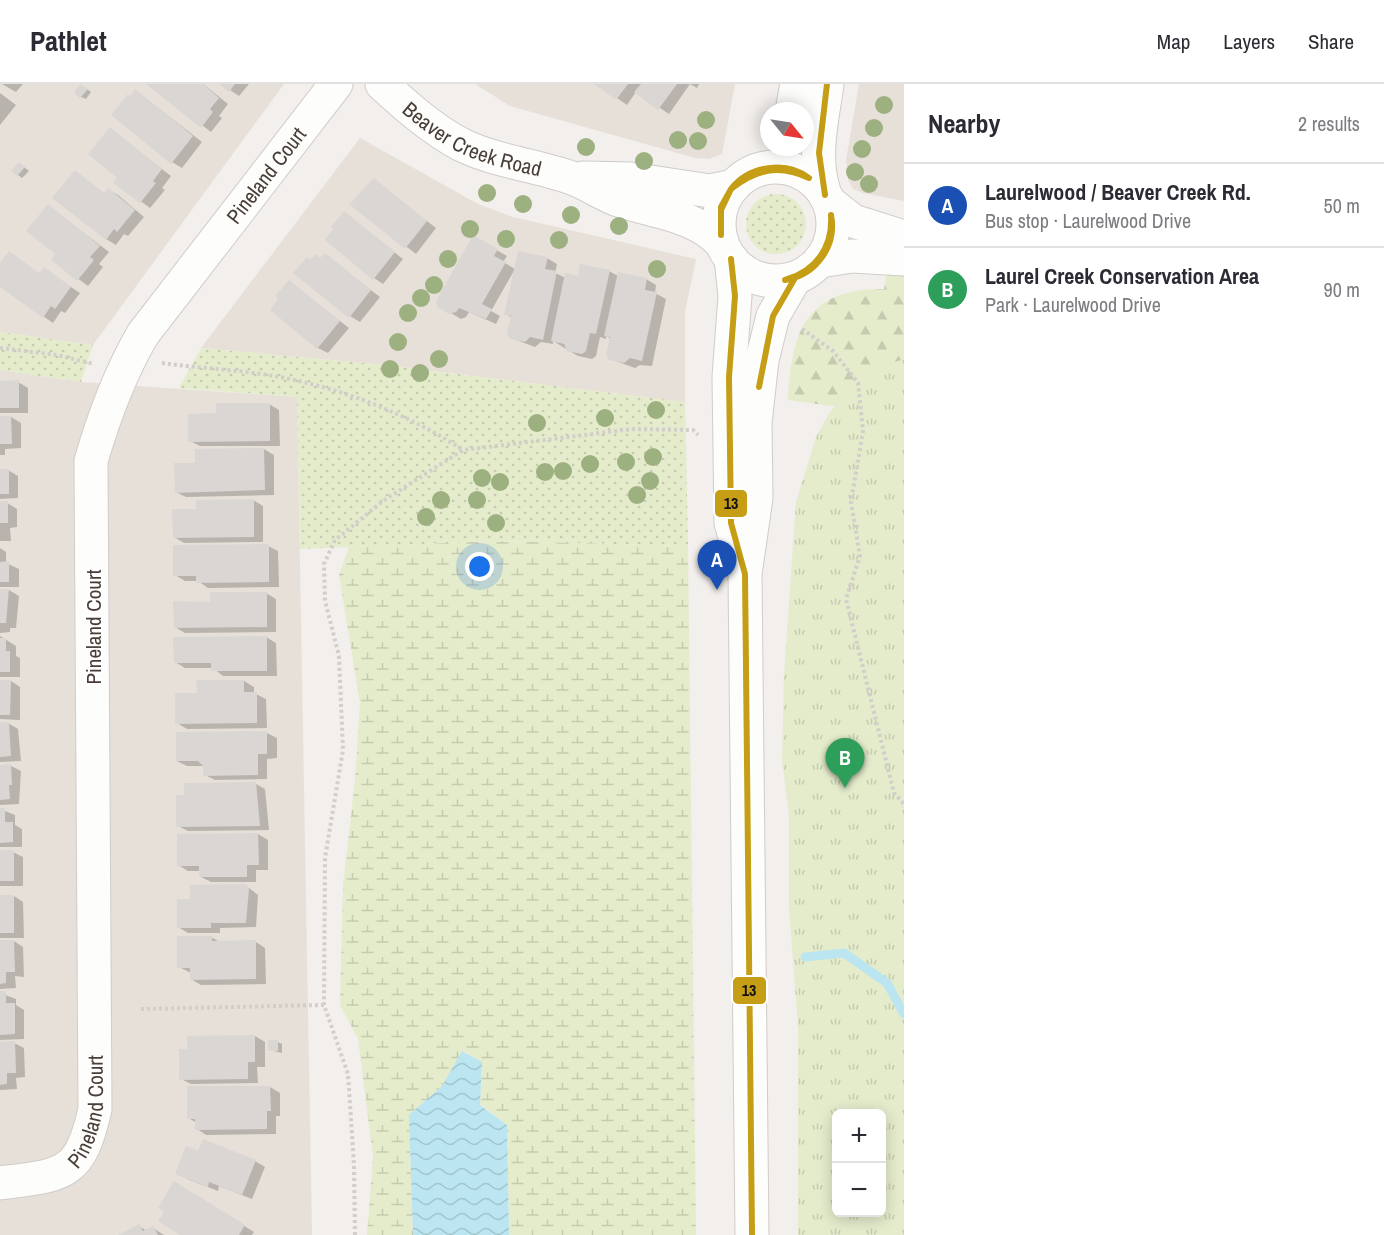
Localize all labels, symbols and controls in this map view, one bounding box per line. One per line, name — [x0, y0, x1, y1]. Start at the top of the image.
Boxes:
text: Pathlet — [30, 22, 107, 60]
text: Map — [1157, 27, 1190, 56]
text: Layers — [1223, 27, 1275, 56]
text: Share — [1308, 27, 1354, 56]
street label: Beaver Creek Road — [397, 94, 545, 183]
north arrow — [760, 102, 814, 156]
text: Nearby — [928, 106, 1000, 141]
text: 2 results — [1298, 110, 1360, 137]
street label: Pineland Court — [219, 121, 312, 229]
text: Laurelwood / Beaver Creek Rd. — [985, 177, 1251, 207]
text: A — [942, 192, 953, 219]
text: 50 m — [1324, 192, 1360, 219]
text: Bus stop · Laurelwood Drive — [985, 207, 1191, 234]
text: Laurel Creek Conservation Area — [985, 261, 1259, 291]
text: B — [942, 276, 953, 303]
text: 90 m — [1324, 276, 1360, 303]
text: Park · Laurelwood Drive — [985, 291, 1161, 318]
line badge: 13 — [714, 489, 748, 518]
text: 13 — [724, 492, 738, 514]
pin: A — [698, 540, 736, 590]
your location — [465, 552, 494, 581]
street label: Pineland Court — [79, 569, 108, 684]
pin: B — [826, 738, 864, 788]
line badge: 13 — [732, 976, 767, 1005]
text: 13 — [742, 979, 756, 1001]
street label: Pineland Court — [60, 1055, 110, 1174]
map controls — [832, 1109, 886, 1217]
button: + — [832, 1109, 886, 1163]
button: − — [832, 1163, 886, 1217]

